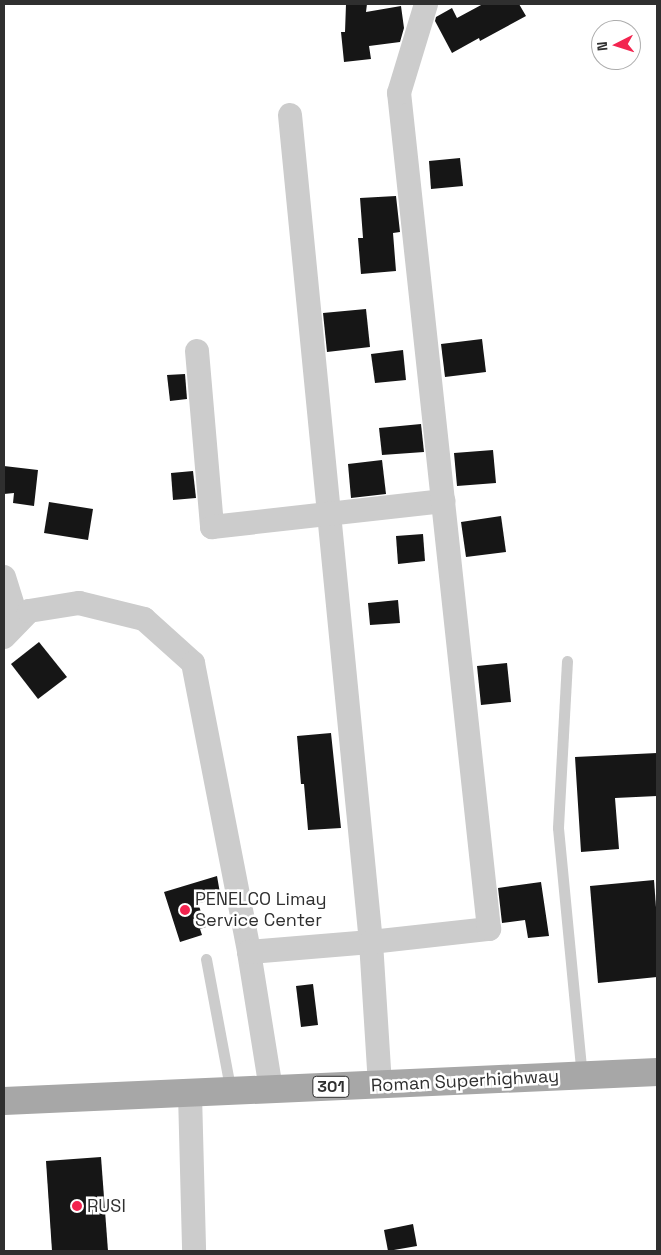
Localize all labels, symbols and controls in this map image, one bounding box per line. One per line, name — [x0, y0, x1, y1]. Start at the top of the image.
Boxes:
north arrow — [591, 20, 641, 70]
text: N — [593, 41, 611, 52]
place label: PENELCO Limay Service Center — [195, 889, 327, 932]
marker: PENELCO Limay Service Center — [179, 904, 191, 916]
street label: Roman Superhighway — [370, 1065, 560, 1097]
road number: 301 — [312, 1074, 350, 1100]
place label: RUSI — [87, 1195, 126, 1217]
marker: RUSI — [71, 1200, 83, 1212]

